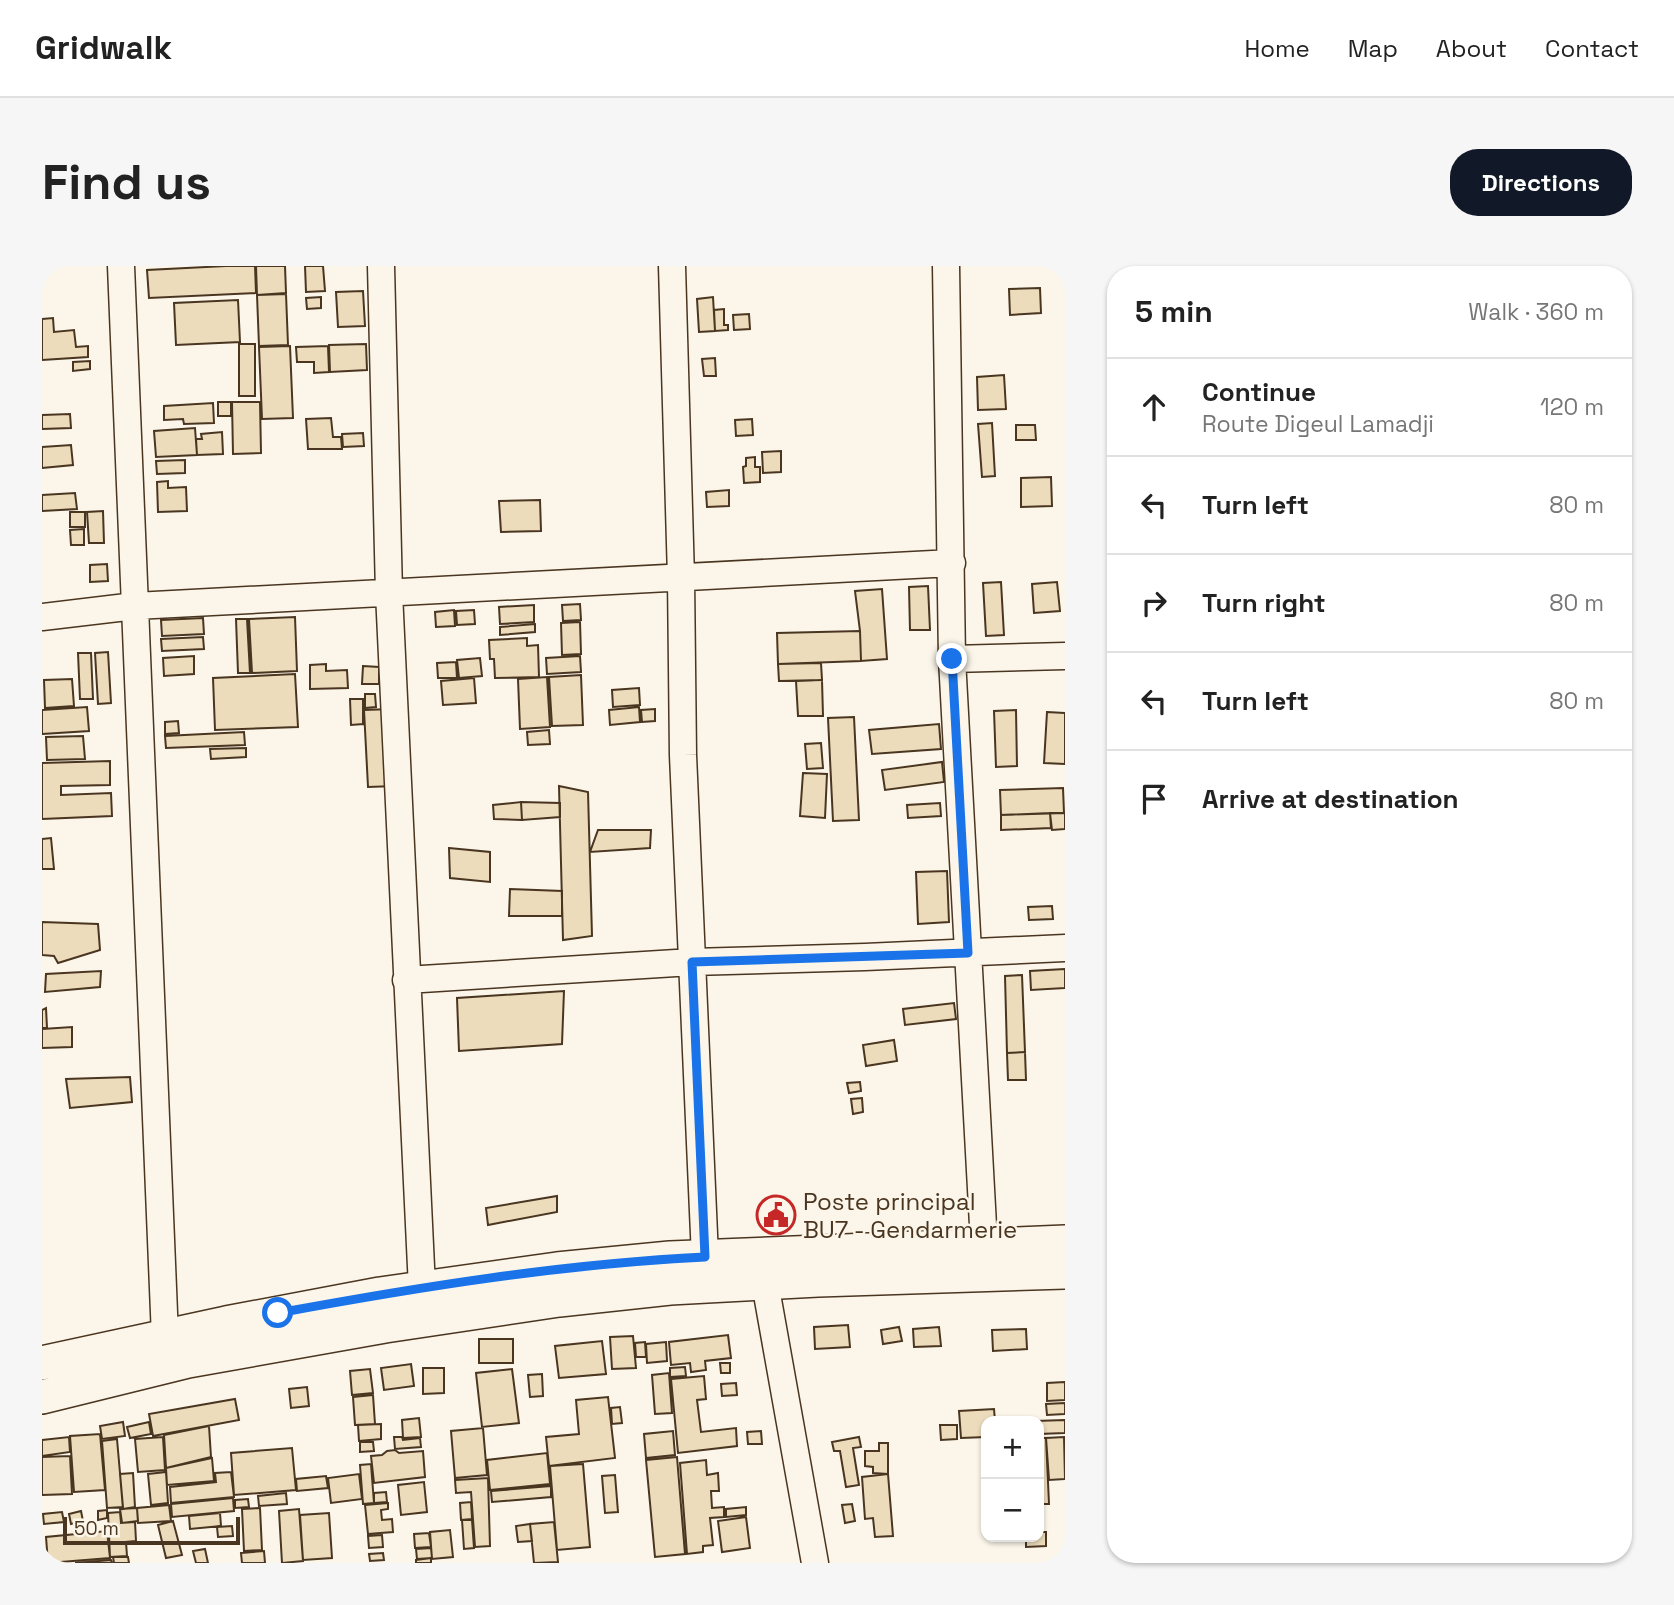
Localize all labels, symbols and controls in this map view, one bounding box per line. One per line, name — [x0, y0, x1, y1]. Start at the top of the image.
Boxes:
text: Gridwalk — [35, 27, 172, 69]
text: Home — [1244, 33, 1310, 64]
text: Map — [1348, 33, 1398, 64]
text: About — [1436, 33, 1507, 64]
text: Contact — [1545, 33, 1639, 64]
button: Directions — [1450, 149, 1632, 216]
text: Find us — [42, 151, 211, 213]
text: 5 min — [1135, 292, 1213, 331]
text: Walk · 360 m — [1468, 297, 1604, 327]
text: Continue — [1202, 375, 1316, 409]
icon: ahead — [1135, 388, 1173, 426]
text: 120 m — [1540, 392, 1604, 422]
text: Route Digeul Lamadji — [1202, 409, 1434, 439]
icon: left — [1135, 486, 1173, 524]
text: Turn left — [1202, 488, 1309, 522]
text: 80 m — [1549, 490, 1604, 520]
icon: right — [1135, 584, 1173, 622]
text: Turn right — [1202, 586, 1326, 620]
text: 80 m — [1549, 588, 1604, 618]
route end — [936, 643, 967, 674]
icon: left — [1135, 682, 1173, 720]
text: Turn left — [1202, 684, 1309, 718]
text: 80 m — [1549, 686, 1604, 716]
icon: arrive — [1135, 780, 1173, 818]
text: Arrive at destination — [1202, 782, 1459, 816]
place label: Poste principal BU7 - Gendarmerie — [803, 1186, 1017, 1245]
public building icon: Poste principal BU7 - Gendarmerie — [755, 1194, 797, 1236]
route start — [262, 1297, 293, 1328]
map controls — [981, 1416, 1044, 1542]
button: + — [981, 1416, 1044, 1479]
button: − — [981, 1479, 1044, 1542]
scale bar — [63, 1514, 240, 1546]
text: 50 m — [74, 1516, 119, 1541]

